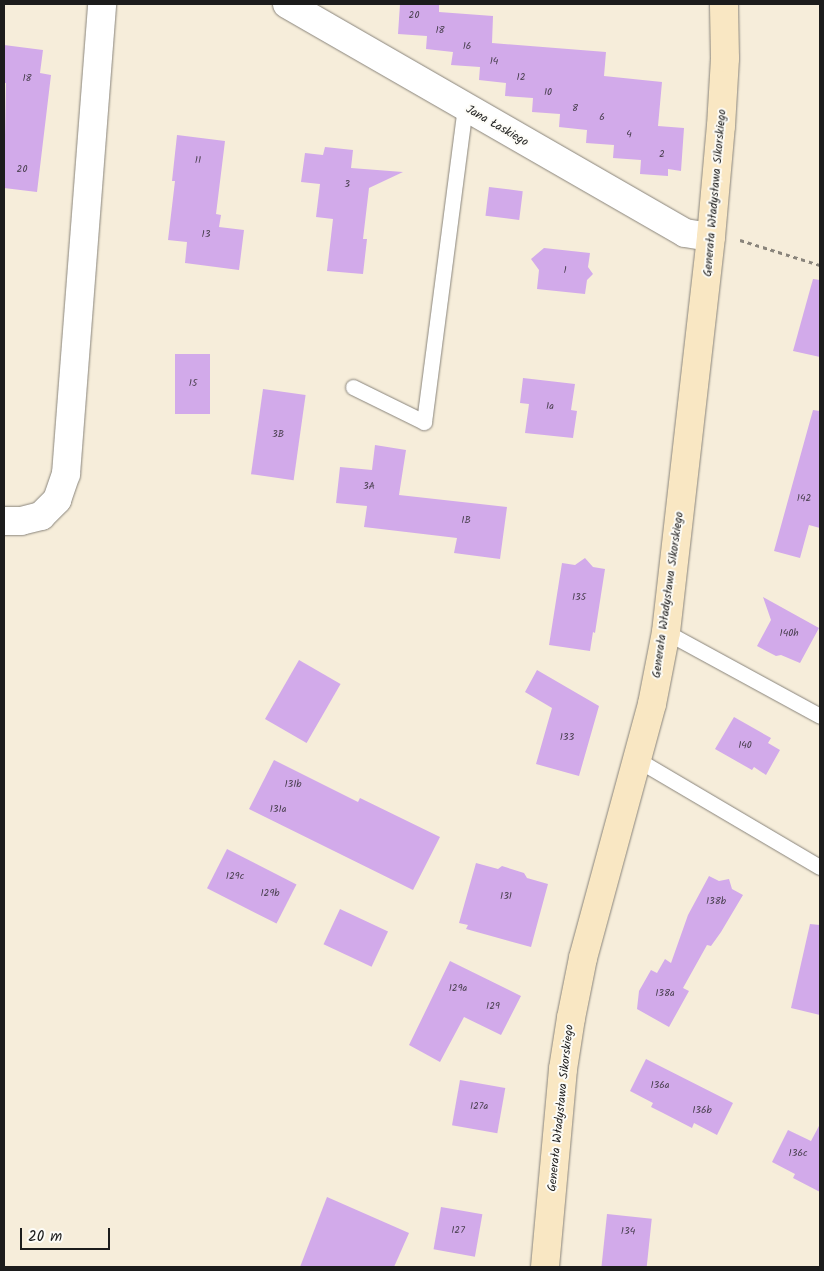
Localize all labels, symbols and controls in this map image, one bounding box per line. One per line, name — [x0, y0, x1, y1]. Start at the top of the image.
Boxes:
house number: 20 — [409, 10, 419, 22]
house number: 18 — [435, 25, 445, 37]
house number: 16 — [463, 41, 471, 53]
house number: 14 — [490, 56, 498, 68]
house number: 12 — [517, 72, 525, 84]
house number: 18 — [22, 73, 32, 85]
house number: 10 — [544, 87, 552, 99]
street label: Jana Łaskiego — [463, 102, 531, 150]
house number: 8 — [572, 103, 578, 115]
street label: Generała Władysława Sikorskiego — [701, 109, 729, 277]
house number: 6 — [599, 112, 605, 124]
house number: 4 — [626, 129, 632, 141]
house number: 2 — [659, 149, 665, 161]
house number: 11 — [195, 155, 201, 167]
house number: 20 — [17, 164, 27, 176]
house number: 3 — [344, 179, 350, 191]
house number: 13 — [202, 229, 210, 241]
house number: 1 — [563, 265, 567, 277]
house number: 15 — [189, 378, 197, 390]
house number: 1a — [546, 401, 554, 413]
house number: 3B — [272, 429, 284, 441]
house number: 3A — [363, 481, 375, 493]
house number: 142 — [797, 493, 811, 505]
street label: Generała Władysława Sikorskiego — [649, 511, 687, 679]
house number: 1B — [461, 515, 471, 527]
house number: 135 — [572, 592, 586, 604]
house number: 140h — [779, 628, 799, 640]
house number: 133 — [560, 732, 574, 744]
house number: 140 — [738, 740, 752, 752]
house number: 131b — [284, 779, 302, 791]
house number: 131a — [270, 804, 286, 816]
house number: 129c — [226, 871, 244, 883]
house number: 129b — [260, 888, 280, 900]
house number: 131 — [500, 891, 512, 903]
house number: 138b — [706, 896, 726, 908]
house number: 129a — [449, 983, 467, 995]
house number: 138a — [655, 988, 675, 1000]
house number: 129 — [486, 1001, 500, 1013]
street label: Generała Władysława Sikorskiego — [545, 1024, 577, 1192]
house number: 136a — [650, 1080, 670, 1092]
house number: 127a — [470, 1101, 488, 1113]
house number: 136b — [692, 1105, 712, 1117]
house number: 136c — [789, 1148, 807, 1160]
scale bar — [22, 1218, 112, 1250]
text: 20 m — [28, 1225, 62, 1249]
house number: 127 — [451, 1225, 465, 1237]
house number: 134 — [621, 1226, 635, 1238]

